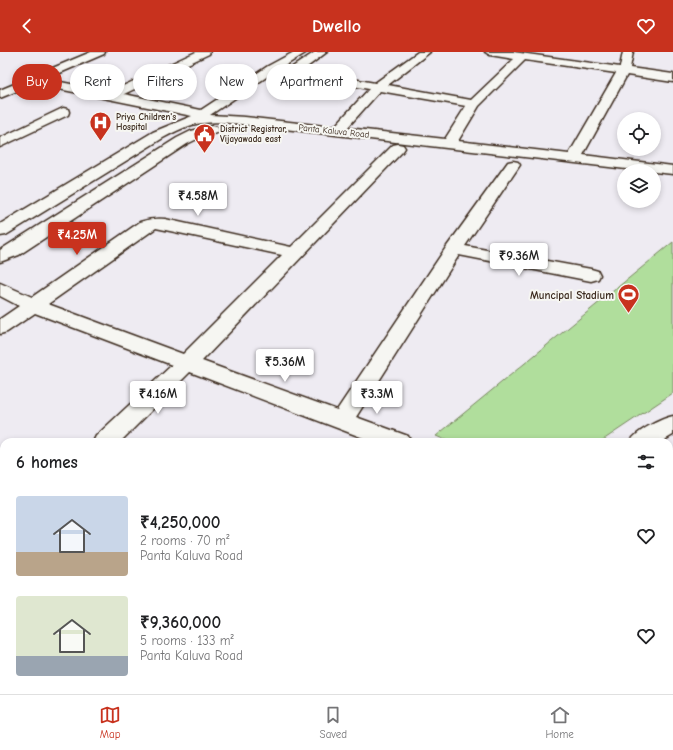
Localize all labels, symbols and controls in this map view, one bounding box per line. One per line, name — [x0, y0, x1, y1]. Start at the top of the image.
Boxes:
icon: back — [16, 15, 38, 37]
icon: heart — [635, 15, 657, 37]
text: Dwello — [312, 16, 361, 37]
chip: Buy — [12, 64, 62, 100]
chip: Rent — [70, 64, 125, 100]
chip: Filters — [133, 64, 197, 100]
chip: New — [205, 64, 258, 100]
chip: Apartment — [266, 64, 357, 100]
hospital icon: Priya Children's Hospital — [88, 109, 114, 142]
place label: Priya Children's Hospital — [116, 112, 176, 132]
map controls — [617, 112, 661, 208]
button: locate — [617, 112, 661, 156]
public building icon: District Registrar, Vijayawada east — [191, 121, 217, 154]
street label: Panta Kaluva Road — [298, 122, 370, 140]
place label: District Registrar, Vijayawada east — [220, 124, 287, 144]
button: layers — [617, 164, 661, 208]
pin: ₹4.58M — [165, 183, 231, 217]
text: ₹4.58M — [178, 188, 218, 203]
pin: ₹4.25M — [44, 222, 110, 256]
text: ₹4.25M — [57, 227, 97, 242]
pin: ₹9.36M — [486, 243, 552, 277]
text: ₹9.36M — [499, 248, 539, 263]
sports icon: Muncipal Stadium — [616, 282, 642, 315]
place label: Muncipal Stadium — [530, 289, 614, 302]
pin: ₹5.36M — [252, 349, 318, 383]
text: ₹5.36M — [265, 354, 305, 369]
pin: ₹4.16M — [125, 381, 191, 415]
pin: ₹3.3M — [349, 381, 405, 415]
text: ₹4.16M — [139, 386, 177, 401]
text: ₹3.3M — [360, 386, 394, 401]
icon: filters — [635, 451, 657, 473]
text: 6 homes — [16, 453, 78, 472]
icon: home — [48, 512, 96, 560]
text: ₹4,250,000 — [140, 513, 221, 532]
icon: heart — [635, 525, 657, 547]
text: 2 rooms · 70 m² — [140, 533, 229, 548]
text: Panta Kaluva Road — [140, 548, 243, 563]
icon: home — [48, 612, 96, 660]
text: ₹9,360,000 — [140, 613, 221, 632]
icon: heart — [635, 625, 657, 647]
text: 5 rooms · 133 m² — [140, 633, 234, 648]
text: Panta Kaluva Road — [140, 648, 243, 663]
tab: Map — [99, 704, 121, 741]
tab: Saved — [320, 704, 347, 741]
tab: Home — [545, 704, 574, 741]

